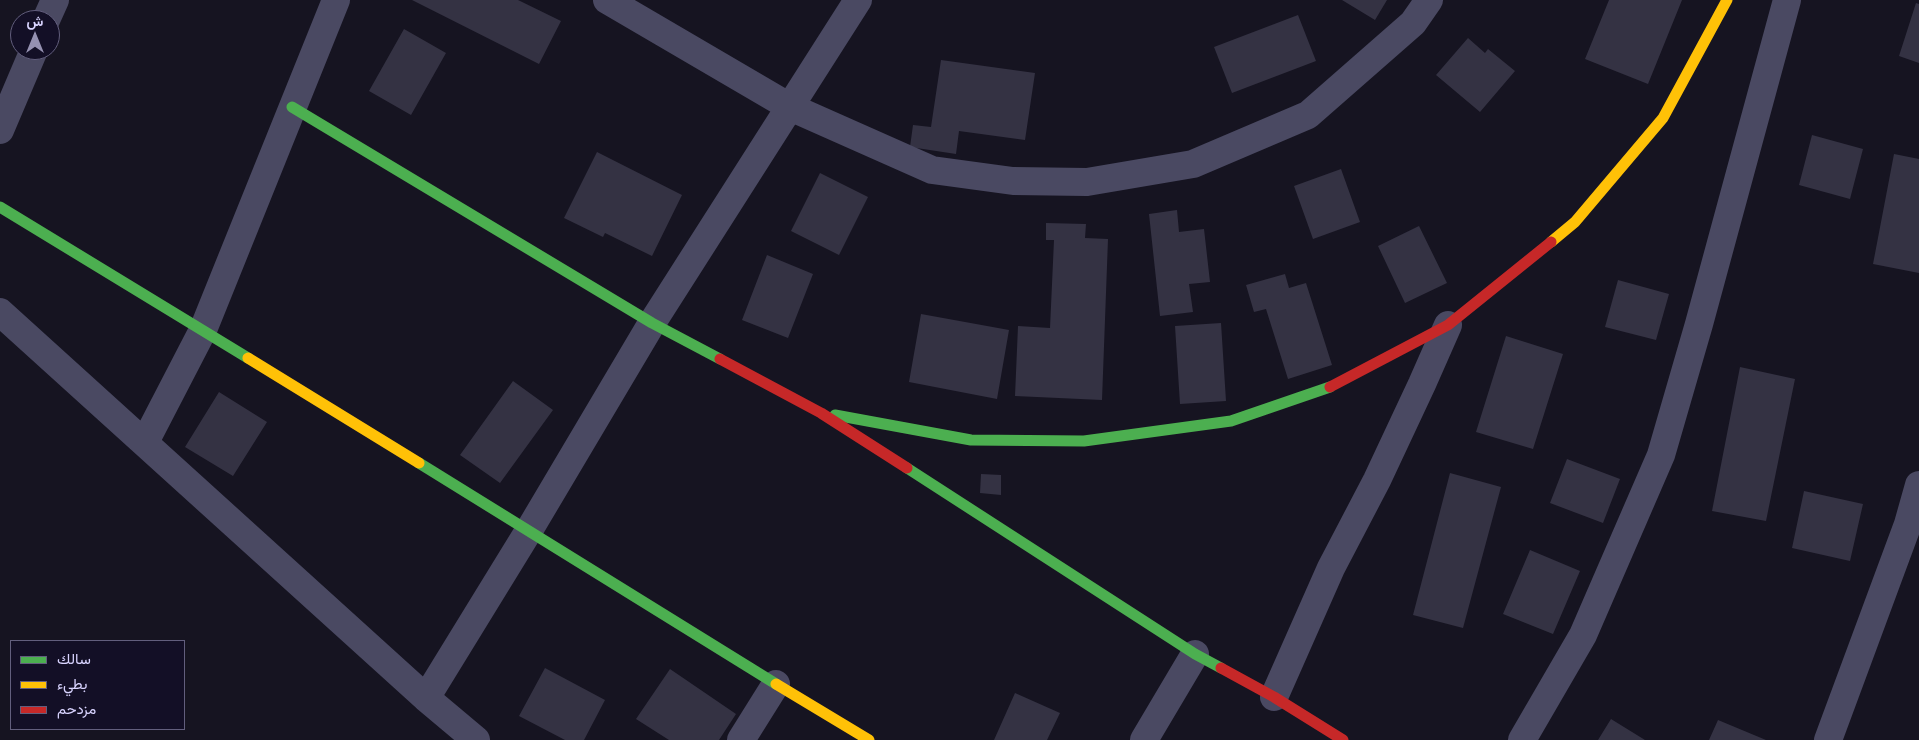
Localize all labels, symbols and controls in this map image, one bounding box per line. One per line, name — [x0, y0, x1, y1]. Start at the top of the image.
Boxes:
north arrow — [10, 10, 60, 60]
text: ش — [27, 11, 43, 31]
legend — [10, 640, 185, 730]
text: سالك — [57, 648, 91, 669]
text: بطيء — [57, 673, 87, 694]
text: مزدحم — [57, 698, 96, 719]

